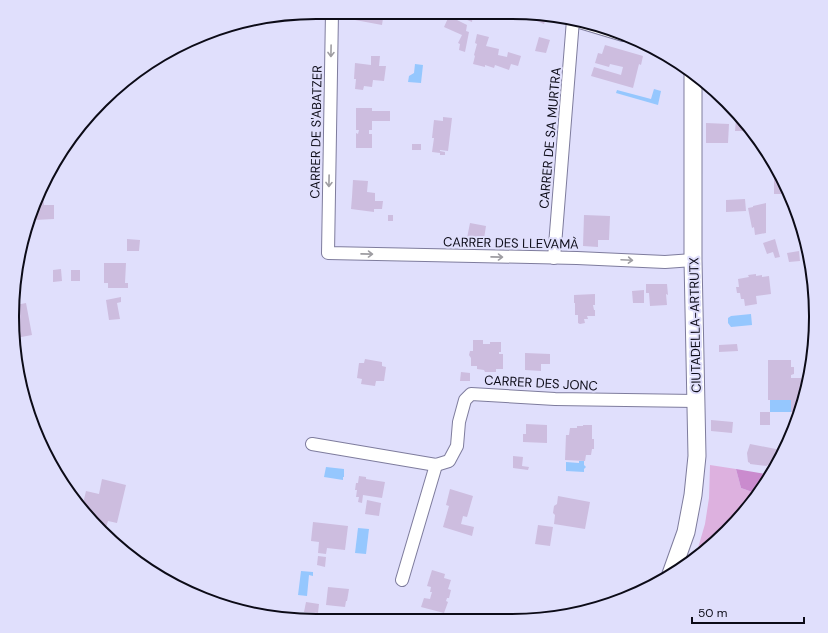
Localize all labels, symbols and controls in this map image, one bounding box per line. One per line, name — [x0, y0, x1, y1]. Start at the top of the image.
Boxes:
one-way arrow — [327, 44, 335, 57]
street label: CARRER DE S'ABATZER — [306, 65, 326, 199]
street label: CARRER DE SA MURTRA — [535, 66, 565, 209]
one-way arrow — [325, 174, 333, 187]
street label: CARRER DES LLEVAMÀ — [443, 232, 579, 253]
one-way arrow — [360, 250, 373, 258]
one-way arrow — [490, 253, 503, 260]
one-way arrow — [620, 257, 633, 264]
street label: CIUTADELLA-ARTRUTX — [685, 257, 705, 393]
street label: CARRER DES JONC — [484, 372, 598, 394]
scale bar — [692, 599, 804, 625]
text: 50 m — [698, 605, 727, 621]

